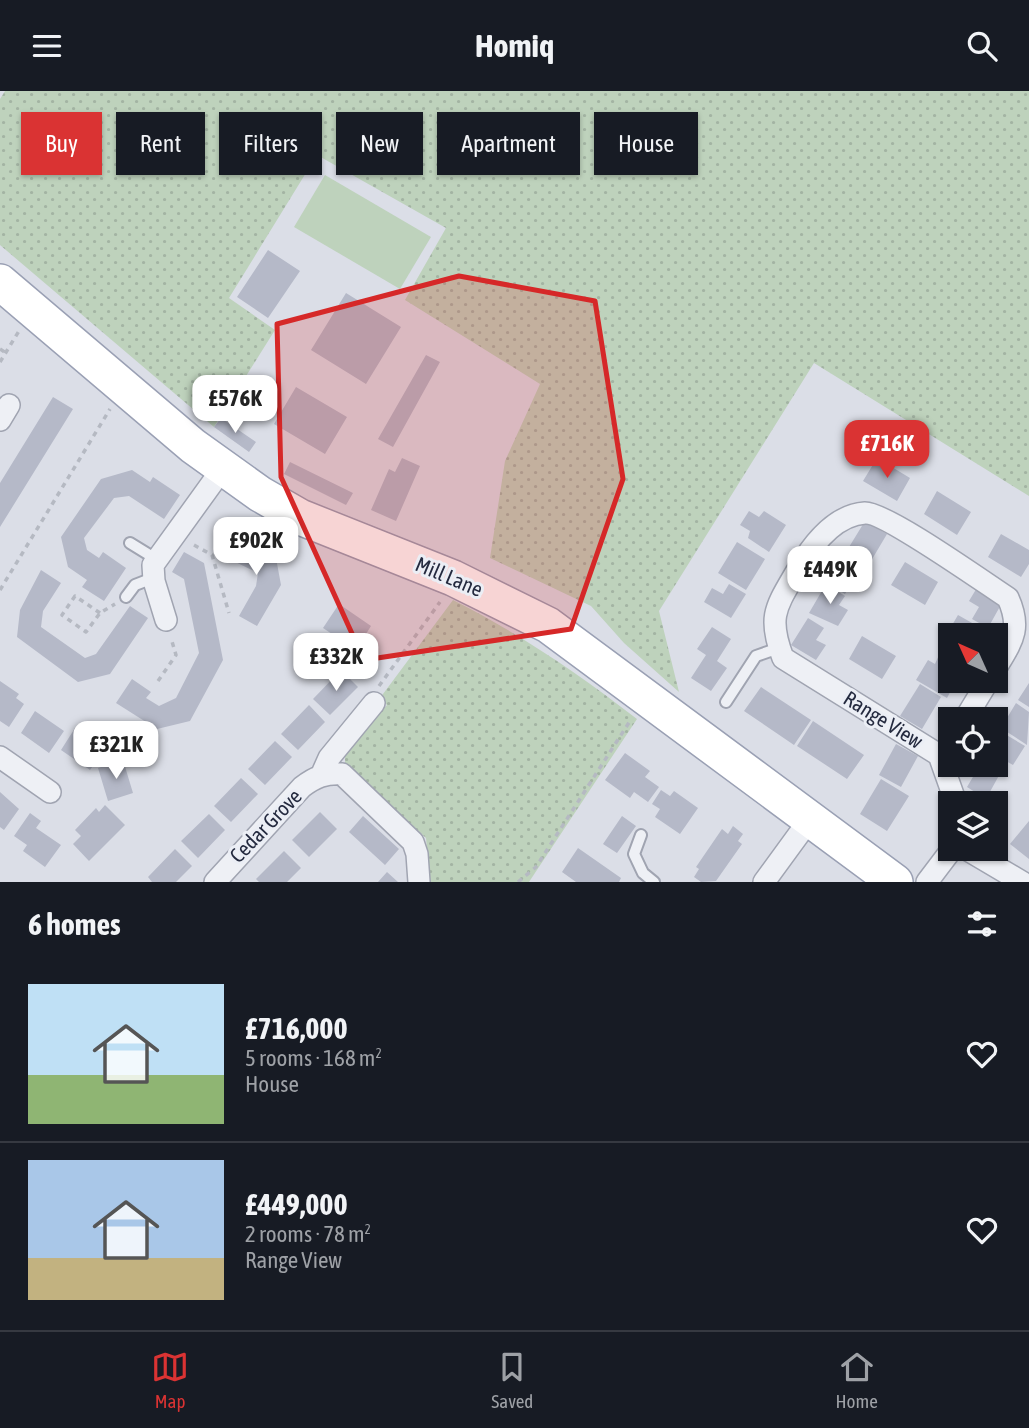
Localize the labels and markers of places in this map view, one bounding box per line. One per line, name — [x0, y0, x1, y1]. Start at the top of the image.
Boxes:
pin: £576K — [186, 375, 284, 435]
pin: £716K — [838, 421, 936, 480]
pin: £902K — [207, 517, 305, 577]
pin: £449K — [781, 547, 879, 606]
pin: £332K — [287, 633, 385, 693]
pin: £321K — [67, 721, 165, 781]

